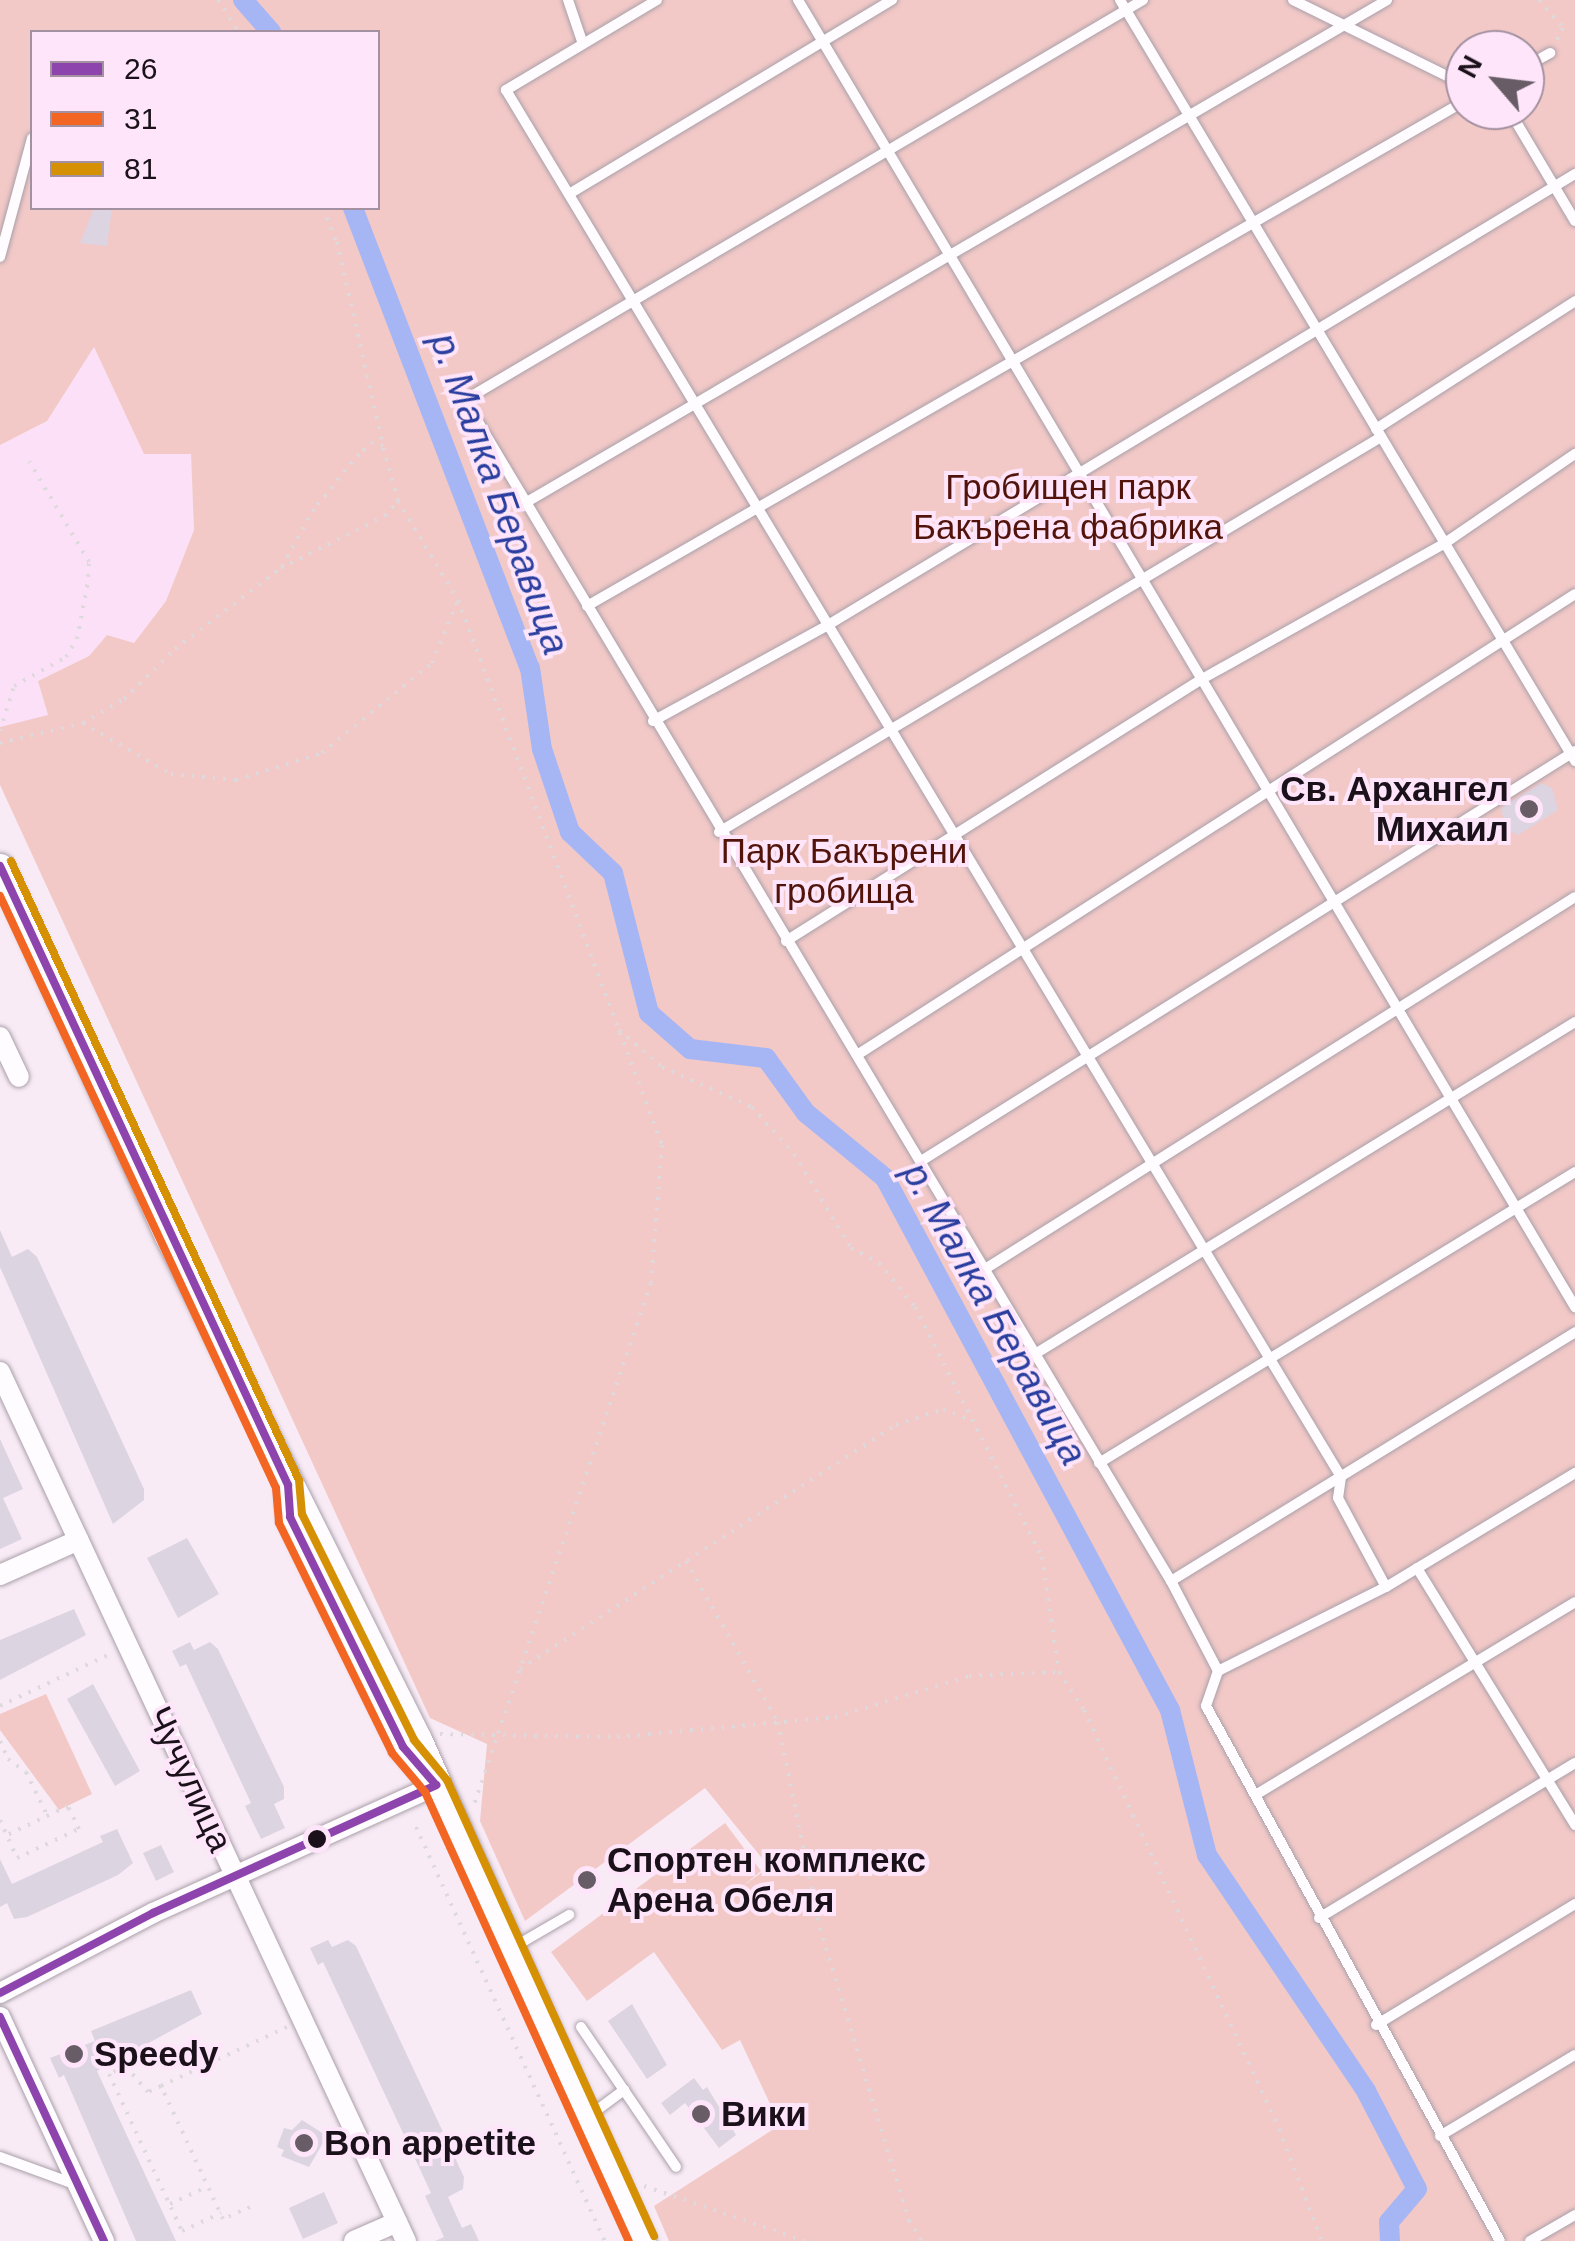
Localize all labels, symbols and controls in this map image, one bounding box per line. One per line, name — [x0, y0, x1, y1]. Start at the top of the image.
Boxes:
legend — [30, 30, 380, 210]
north arrow — [1445, 30, 1545, 130]
text: N — [1451, 50, 1488, 83]
text: 26 — [124, 52, 157, 85]
text: 31 — [124, 102, 157, 135]
text: 81 — [124, 152, 157, 185]
water label: р. Малка Беравица — [420, 327, 578, 661]
park label: Гробищен парк Бакърена фабрика — [913, 466, 1223, 548]
place label: Св. Архангел Михаил — [1280, 768, 1509, 850]
marker: Св. Архангел Михаил — [1518, 798, 1540, 820]
park label: Парк Бакърени гробища — [721, 830, 967, 912]
water label: р. Малка Беравица — [892, 1155, 1096, 1473]
street label: Чучулица — [138, 1700, 242, 1858]
unlabelled marker — [307, 1829, 327, 1849]
place label: Спортен комплекс Арена Обеля — [607, 1839, 926, 1921]
marker: Спортен комплекс Арена Обеля — [576, 1869, 598, 1891]
place label: Speedy — [94, 2033, 218, 2075]
marker: Speedy — [63, 2043, 85, 2065]
place label: Вики — [721, 2093, 807, 2135]
marker: Вики — [690, 2103, 712, 2125]
place label: Bon appetite — [324, 2122, 536, 2164]
marker: Bon appetite — [293, 2132, 315, 2154]

